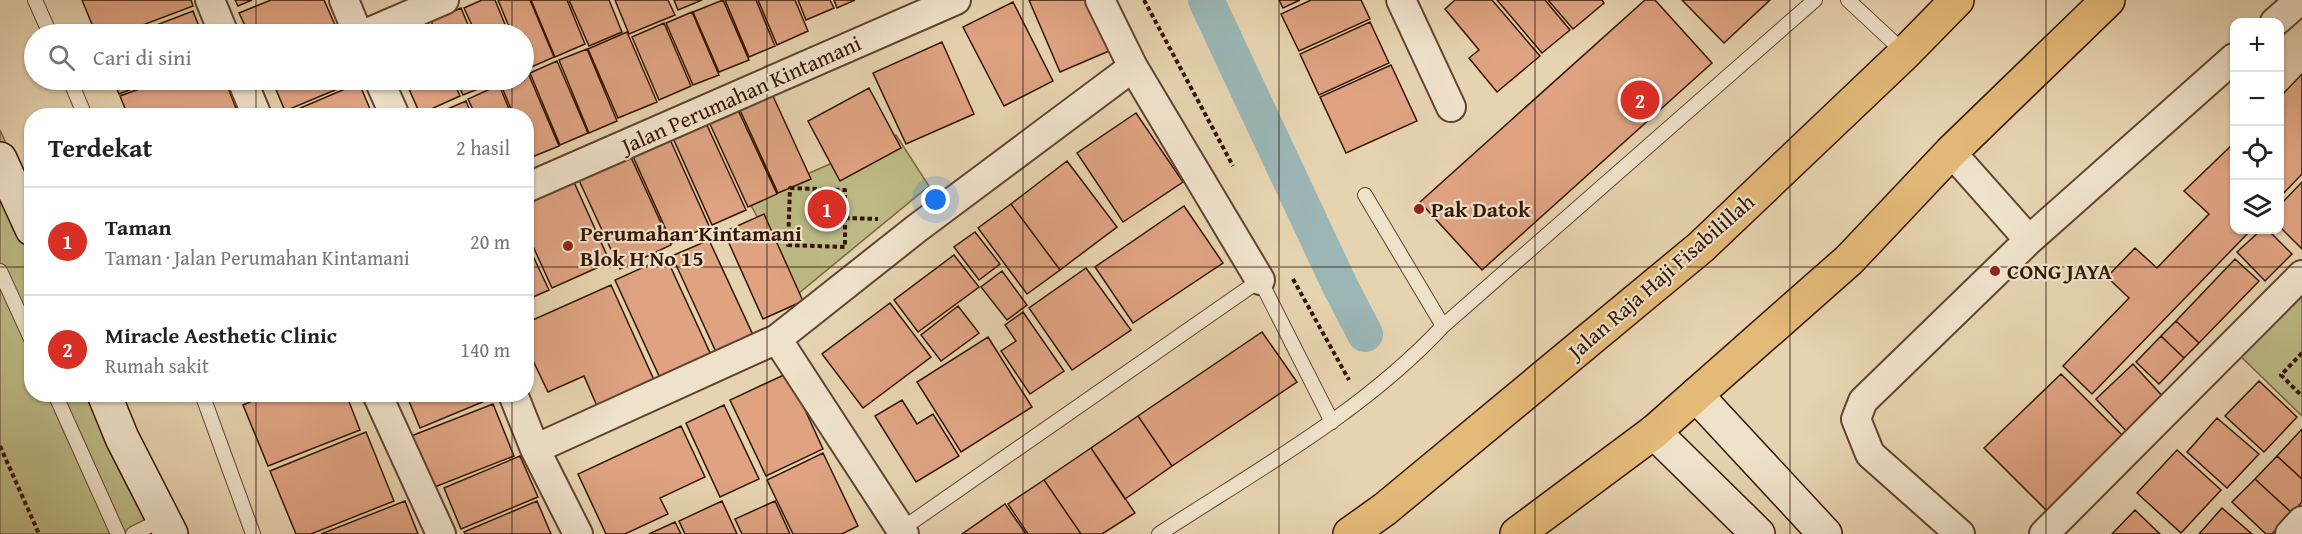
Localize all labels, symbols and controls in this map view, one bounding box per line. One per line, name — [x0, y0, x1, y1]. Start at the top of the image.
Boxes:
map controls — [2230, 18, 2284, 234]
button: + — [2230, 18, 2284, 72]
search box — [24, 24, 534, 90]
street label: Jalan Perumahan Kintamani — [613, 27, 866, 163]
icon: search — [45, 41, 78, 74]
text: Cari di sini — [93, 41, 192, 73]
button: − — [2230, 72, 2284, 126]
pin: 2 — [1620, 78, 1660, 122]
button: locate — [2230, 126, 2284, 180]
text: Terdekat — [48, 128, 152, 167]
text: 2 hasil — [456, 133, 510, 162]
button: layers — [2230, 180, 2284, 234]
your location — [921, 185, 950, 214]
street label: Jalan Raja Haji Fisabilillah — [1558, 185, 1762, 368]
pin: 1 — [808, 186, 846, 232]
place label: Pak Datok — [1431, 193, 1531, 225]
marker: Pak Datok — [1412, 202, 1426, 216]
text: Taman — [105, 211, 172, 243]
place label: Perumahan Kintamani Blok H No 15 — [580, 217, 802, 274]
text: 1 — [62, 227, 73, 256]
text: 20 m — [470, 227, 510, 256]
marker: Perumahan Kintamani Blok H No 15 — [561, 239, 575, 253]
text: Taman · Jalan Perumahan Kintamani — [105, 243, 410, 272]
place label: CONG JAYA — [2007, 255, 2112, 287]
marker: CONG JAYA — [1988, 264, 2002, 278]
text: Miracle Aesthetic Clinic — [105, 319, 337, 351]
text: 2 — [62, 335, 73, 364]
text: 140 m — [460, 335, 510, 364]
text: Rumah sakit — [105, 351, 209, 380]

